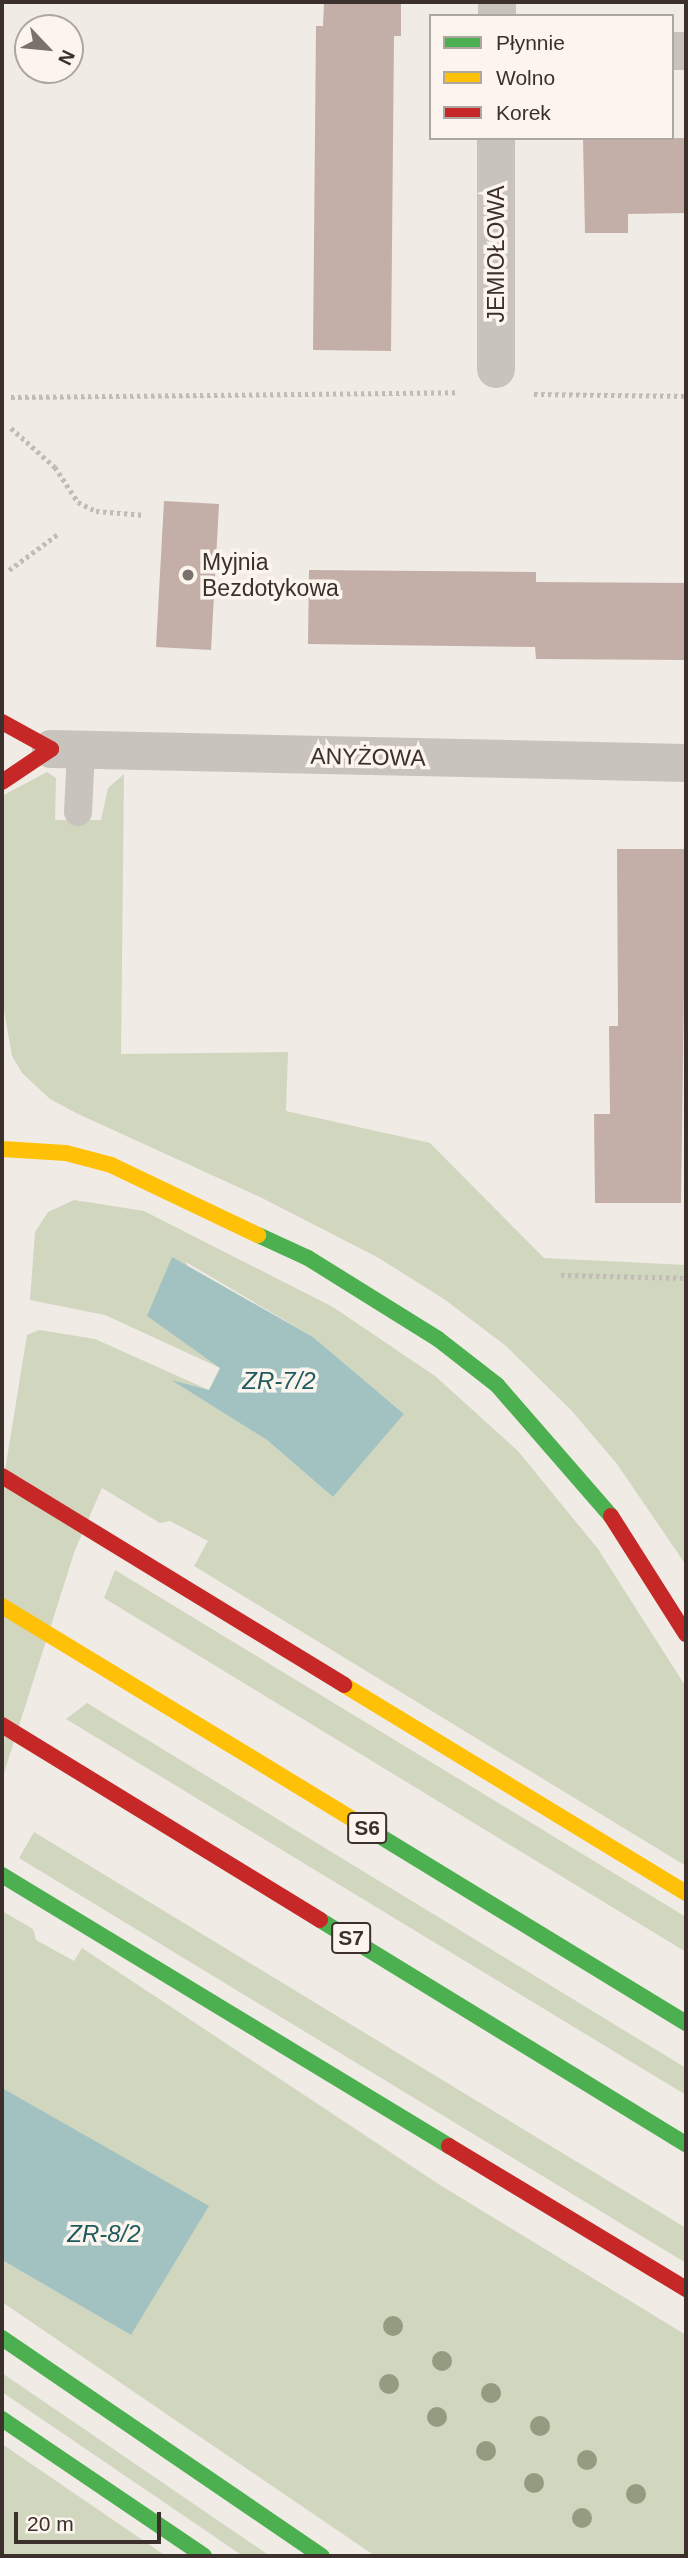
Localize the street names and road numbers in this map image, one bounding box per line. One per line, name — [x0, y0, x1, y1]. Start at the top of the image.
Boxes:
street label: JEMIOŁOWA — [482, 185, 510, 323]
street label: ANYŻOWA — [310, 742, 426, 772]
road number: S6 — [346, 1811, 388, 1846]
road number: S7 — [330, 1920, 372, 1955]

